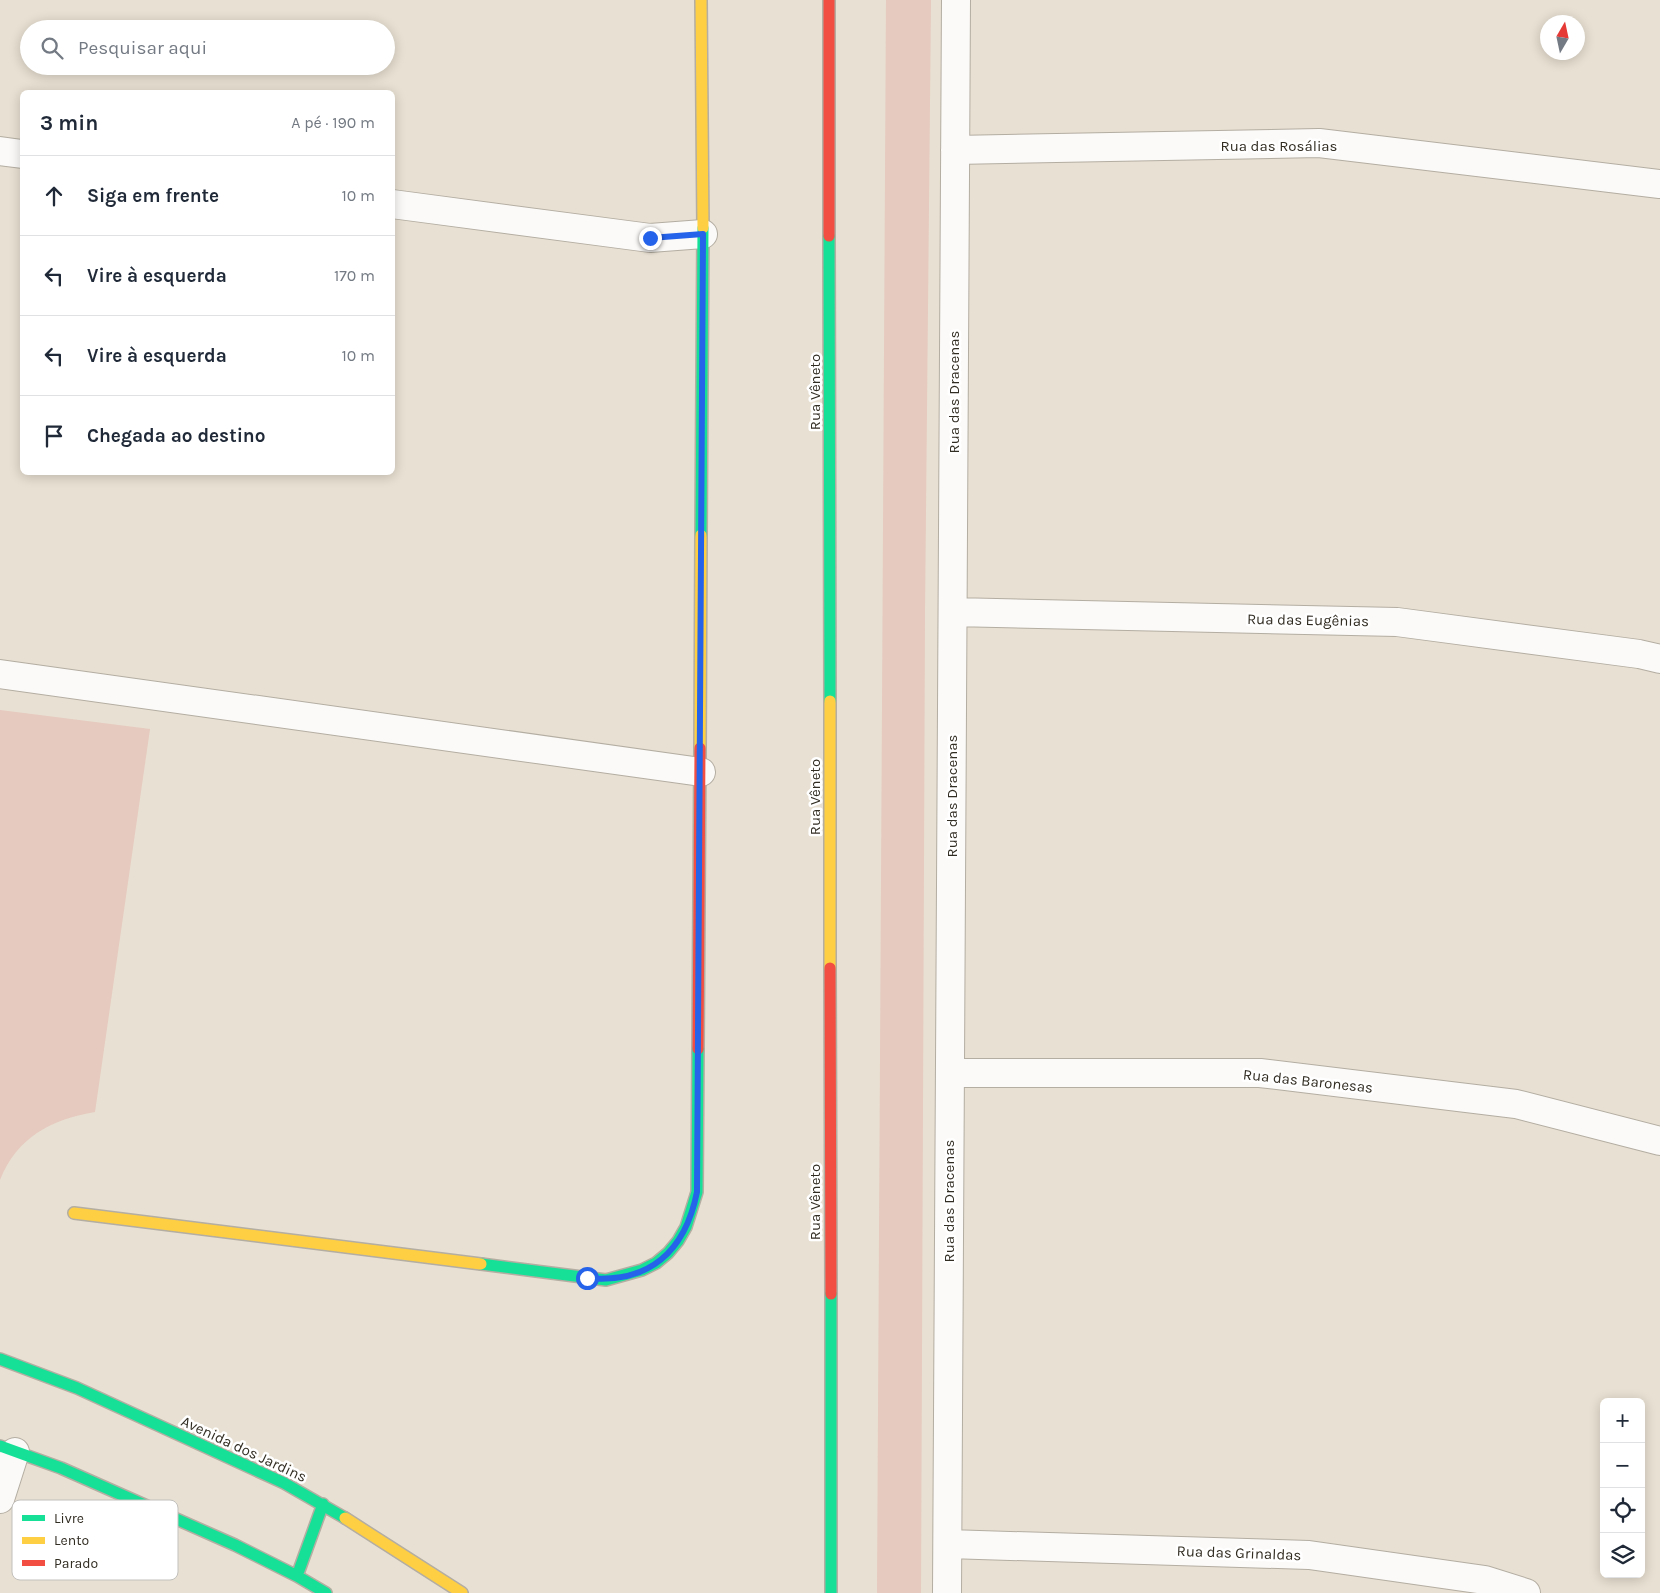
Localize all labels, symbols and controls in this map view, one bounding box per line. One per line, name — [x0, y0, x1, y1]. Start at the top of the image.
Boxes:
north arrow — [1540, 15, 1585, 60]
search box — [20, 20, 395, 75]
icon: search — [38, 34, 66, 62]
text: Pesquisar aqui — [78, 37, 207, 59]
text: 3 min — [40, 111, 98, 135]
text: A pé · 190 m — [291, 113, 375, 132]
street label: Rua das Rosálias — [1220, 137, 1338, 155]
icon: ahead — [40, 182, 68, 210]
text: Siga em frente — [87, 185, 219, 207]
text: 10 m — [341, 186, 375, 205]
route end — [639, 227, 662, 250]
icon: left — [40, 262, 68, 290]
text: Vire à esquerda — [87, 265, 227, 287]
text: 170 m — [334, 266, 375, 285]
street label: Rua das Dracenas — [945, 331, 963, 453]
icon: left — [40, 342, 68, 370]
text: Vire à esquerda — [87, 345, 227, 367]
text: 10 m — [341, 346, 375, 365]
street label: Rua Vêneto — [806, 354, 824, 430]
icon: arrive — [40, 422, 68, 450]
text: Chegada ao destino — [87, 425, 265, 447]
street label: Rua das Eugênias — [1247, 610, 1369, 630]
street label: Rua das Dracenas — [943, 735, 961, 857]
street label: Rua Vêneto — [806, 759, 824, 835]
street label: Rua das Baronesas — [1242, 1065, 1374, 1097]
street label: Rua das Dracenas — [940, 1140, 958, 1262]
street label: Rua Vêneto — [806, 1164, 824, 1240]
route start — [576, 1267, 599, 1290]
map controls — [1600, 1398, 1645, 1578]
button: + — [1600, 1398, 1645, 1443]
street label: Avenida dos Jardins — [178, 1412, 310, 1486]
button: − — [1600, 1443, 1645, 1488]
button: locate — [1600, 1488, 1645, 1533]
legend — [12, 1500, 178, 1580]
text: Livre — [54, 1510, 84, 1527]
text: Lento — [54, 1532, 89, 1549]
button: layers — [1600, 1533, 1645, 1578]
street label: Rua das Grinaldas — [1176, 1542, 1302, 1564]
text: Parado — [54, 1555, 98, 1572]

